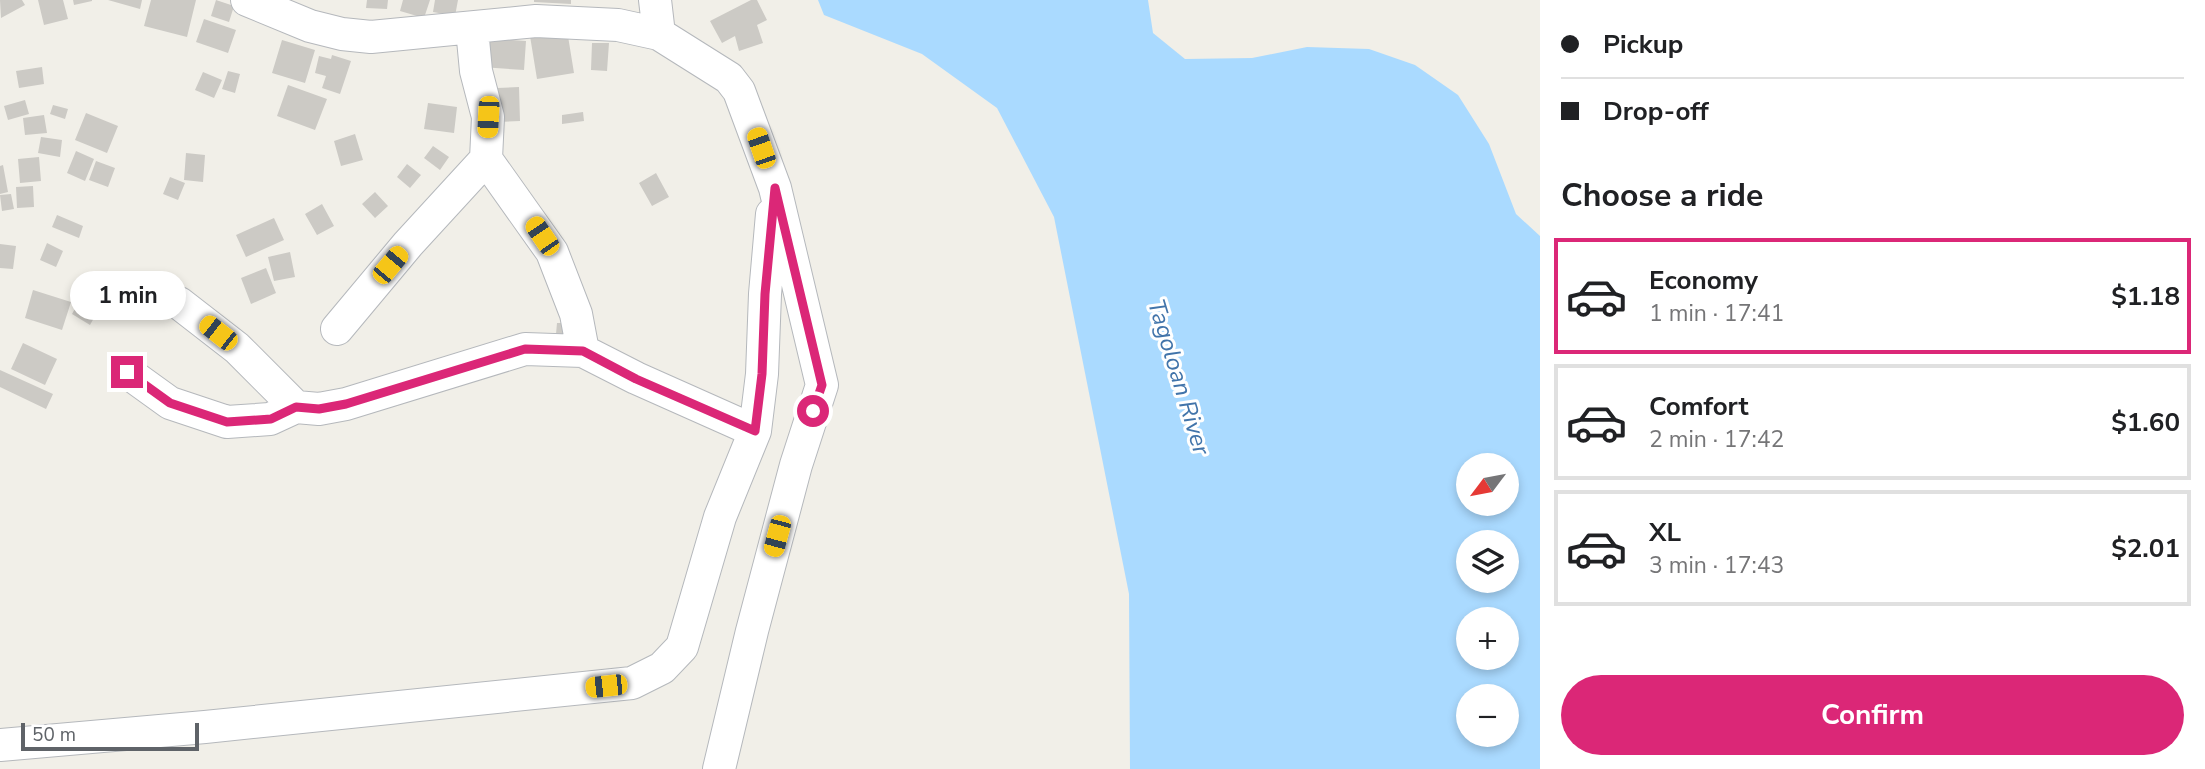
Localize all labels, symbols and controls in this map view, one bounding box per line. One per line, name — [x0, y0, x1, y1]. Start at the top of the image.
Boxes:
text: Pickup — [1603, 27, 1683, 62]
text: Drop-off — [1603, 94, 1709, 129]
car — [477, 95, 500, 139]
car — [745, 125, 778, 171]
text: Choose a ride — [1561, 174, 1763, 217]
car — [522, 213, 563, 259]
car — [369, 242, 412, 288]
text: Economy — [1649, 263, 1758, 298]
icon: car — [1565, 265, 1628, 328]
callout: 1 min — [69, 270, 185, 320]
text: $1.18 — [2111, 279, 2180, 314]
text: 1 min — [98, 280, 158, 311]
water label: Tagoloan River — [1140, 295, 1218, 460]
text: 1 min · 17:41 — [1649, 298, 1784, 329]
car — [195, 312, 242, 354]
route end — [111, 356, 143, 388]
text: Comfort — [1649, 389, 1749, 424]
icon: car — [1565, 391, 1628, 454]
route start — [797, 395, 829, 427]
text: $1.60 — [2111, 405, 2180, 440]
text: 2 min · 17:42 — [1649, 424, 1784, 455]
north arrow — [1456, 453, 1519, 516]
map controls — [1456, 453, 1519, 747]
car — [762, 513, 793, 559]
text: XL — [1649, 515, 1681, 550]
icon: car — [1565, 517, 1628, 580]
button: layers — [1456, 530, 1519, 593]
text: $2.01 — [2111, 531, 2180, 566]
text: 3 min · 17:43 — [1649, 550, 1784, 581]
button: + — [1456, 607, 1519, 670]
car — [585, 673, 628, 699]
button: Confirm — [1561, 675, 2184, 755]
button: − — [1456, 684, 1519, 747]
scale bar — [21, 720, 200, 752]
text: 50 m — [32, 722, 76, 748]

